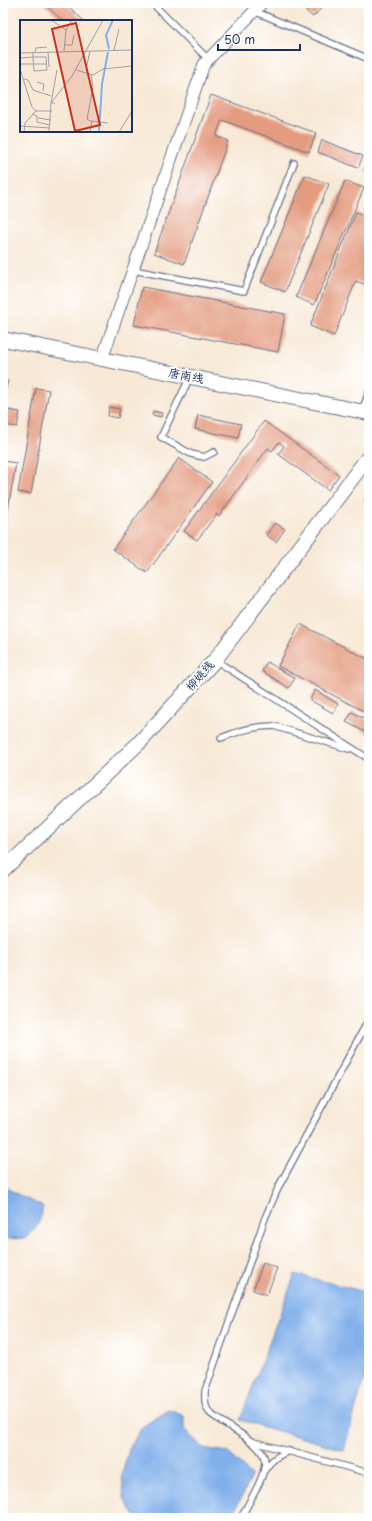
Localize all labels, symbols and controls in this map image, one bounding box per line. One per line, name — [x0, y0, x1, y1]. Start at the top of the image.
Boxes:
inset map — [20, 20, 132, 132]
scale bar — [218, 26, 300, 52]
text: 50 m — [224, 30, 255, 48]
street label: 唐南线 — [167, 363, 206, 387]
street label: 柳姚线 — [181, 656, 218, 695]

